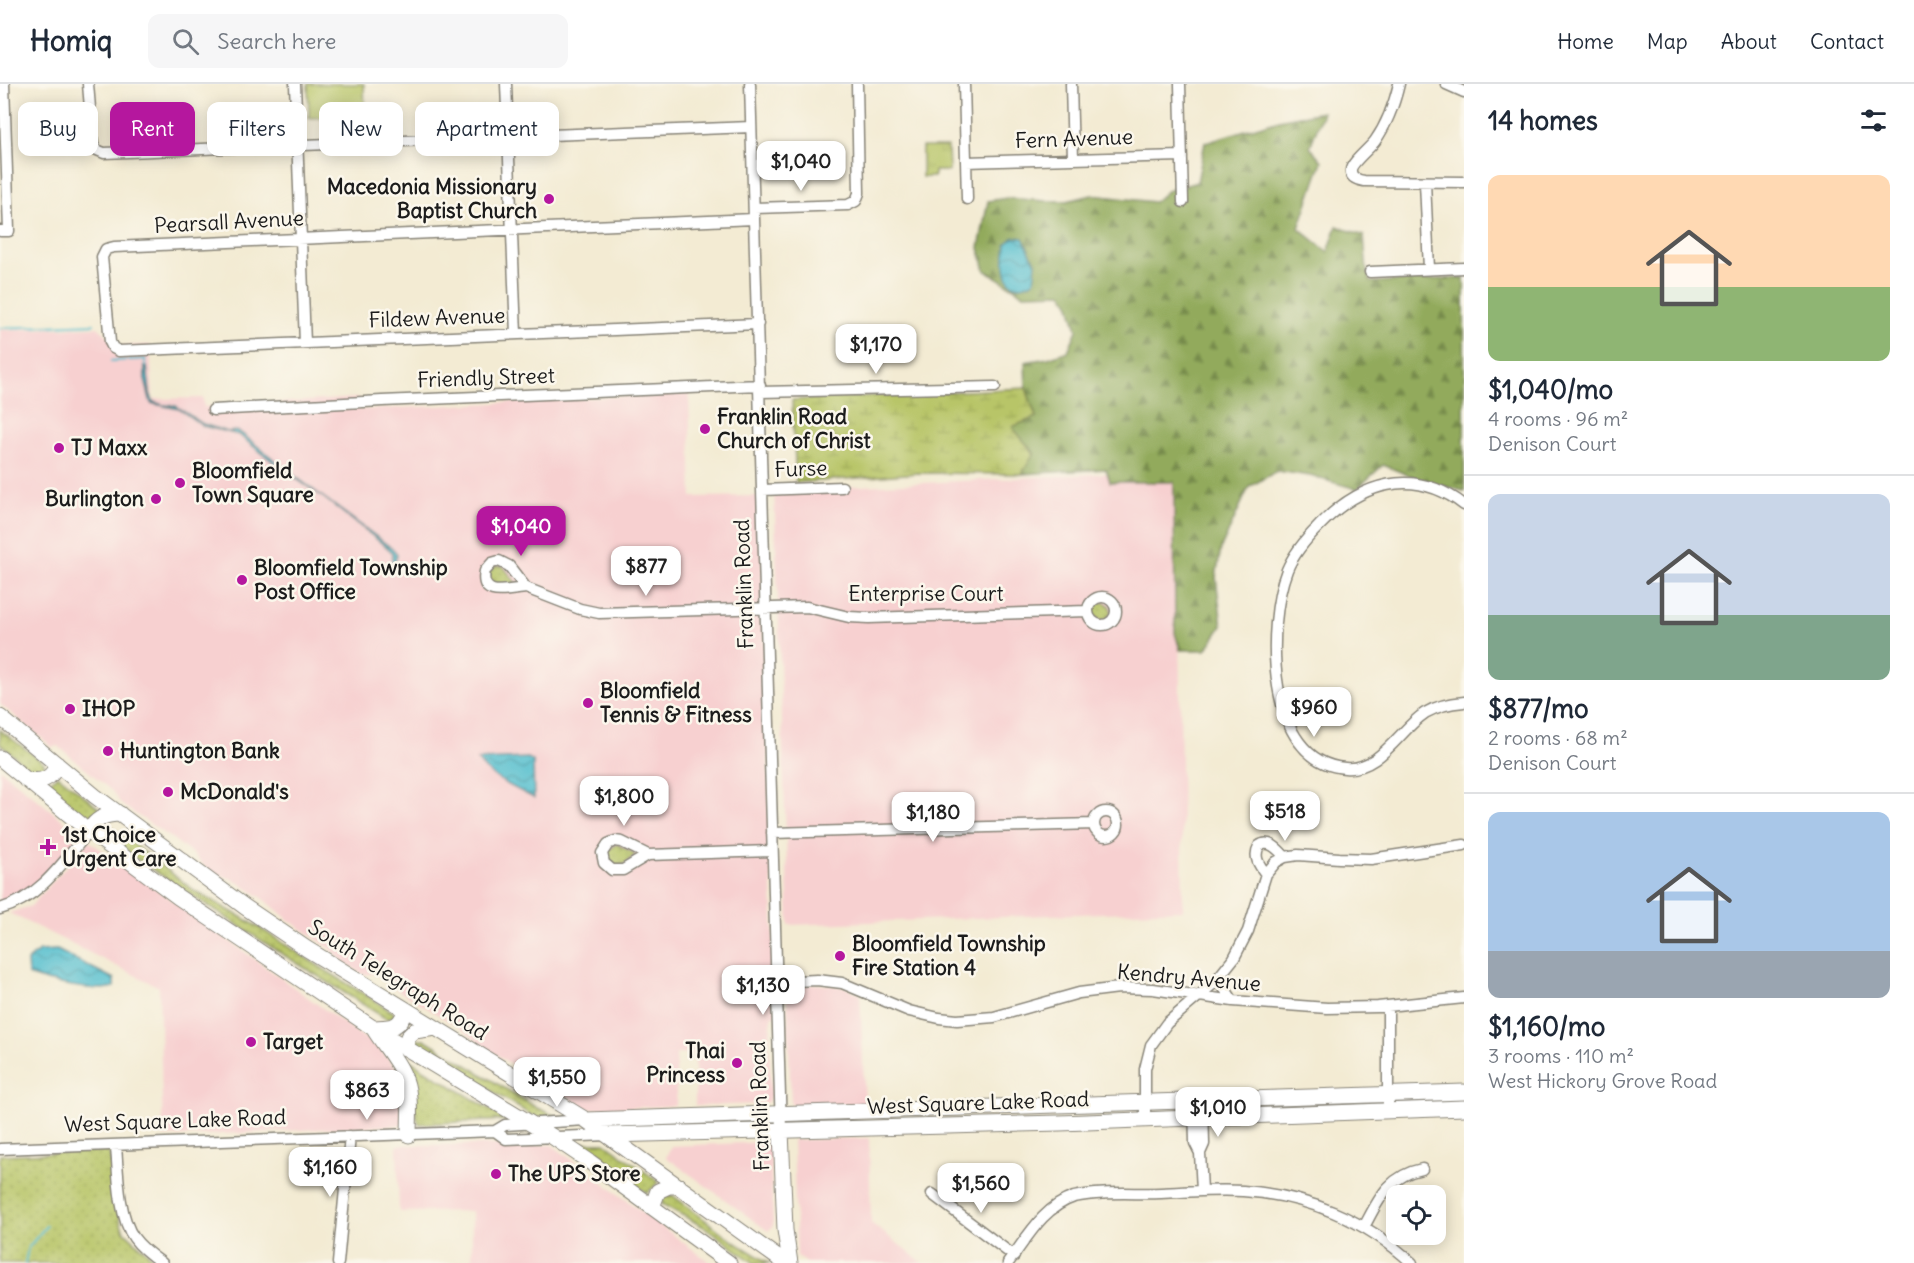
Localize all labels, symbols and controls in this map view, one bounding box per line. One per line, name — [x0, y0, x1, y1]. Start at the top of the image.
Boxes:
search box — [148, 14, 568, 68]
text: Homiq — [30, 23, 112, 59]
icon: search — [169, 25, 202, 58]
text: Search here — [217, 27, 336, 55]
text: Home — [1557, 28, 1614, 55]
text: Map — [1647, 28, 1688, 55]
text: About — [1721, 28, 1777, 55]
text: Contact — [1810, 28, 1884, 55]
chip: Buy — [18, 102, 98, 156]
chip: Rent — [110, 102, 195, 156]
chip: Filters — [207, 102, 307, 156]
chip: New — [319, 102, 403, 156]
chip: Apartment — [415, 102, 559, 156]
text: 14 homes — [1488, 104, 1598, 137]
icon: filters — [1857, 104, 1890, 137]
street label: Fern Avenue — [1014, 123, 1134, 154]
pin: $1,040 — [752, 141, 850, 192]
text: $1,040 — [771, 148, 831, 173]
place label: Macedonia Missionary Baptist Church — [327, 173, 537, 224]
marker: Macedonia Missionary Baptist Church — [542, 192, 556, 206]
street label: Pearsall Avenue — [153, 204, 305, 239]
icon: home — [1635, 214, 1743, 322]
street label: Fildew Avenue — [368, 302, 506, 333]
pin: $1,170 — [827, 324, 925, 375]
text: $1,170 — [850, 331, 902, 356]
street label: Friendly Street — [417, 362, 555, 393]
text: $1,040/mo — [1488, 373, 1613, 406]
place label: Franklin Road Church of Christ — [717, 403, 872, 454]
text: 4 rooms · 96 m² — [1488, 406, 1628, 431]
marker: Franklin Road Church of Christ — [698, 422, 712, 436]
text: Denison Court — [1488, 431, 1616, 456]
place label: TJ Maxx — [71, 434, 148, 461]
marker: TJ Maxx — [52, 441, 66, 455]
street label: Furse — [774, 454, 828, 483]
place label: Bloomfield Town Square — [192, 457, 314, 508]
marker: Bloomfield Town Square — [173, 476, 187, 490]
place label: Burlington — [45, 485, 144, 512]
marker: Burlington — [149, 492, 163, 506]
pin: $1,040 — [472, 506, 570, 557]
text: $1,040 — [491, 513, 551, 538]
street label: Franklin Road — [728, 519, 759, 649]
icon: home — [1635, 533, 1743, 641]
pin: $877 — [610, 546, 682, 597]
text: $877 — [625, 553, 667, 578]
place label: Bloomfield Township Post Office — [254, 554, 448, 605]
marker: Bloomfield Township Post Office — [235, 573, 249, 587]
street label: Enterprise Court — [848, 580, 1004, 607]
place label: Bloomfield Tennis & Fitness — [600, 677, 752, 728]
pin: $960 — [1278, 687, 1350, 738]
text: $877/mo — [1488, 692, 1589, 725]
text: $960 — [1290, 694, 1338, 719]
place label: IHOP — [82, 695, 135, 722]
marker: Bloomfield Tennis & Fitness — [581, 696, 595, 710]
marker: IHOP — [63, 702, 77, 716]
text: 2 rooms · 68 m² — [1488, 725, 1628, 750]
place label: Huntington Bank — [120, 737, 280, 764]
marker: Huntington Bank — [101, 744, 115, 758]
text: Denison Court — [1488, 750, 1616, 775]
pin: $1,800 — [575, 776, 673, 827]
place label: McDonald's — [180, 778, 289, 805]
text: $1,800 — [594, 783, 654, 808]
marker: McDonald's — [161, 785, 175, 799]
pin: $518 — [1249, 791, 1321, 842]
pin: $1,180 — [884, 792, 982, 843]
text: $518 — [1264, 798, 1306, 823]
text: $1,180 — [906, 799, 960, 824]
place label: 1st Choice Urgent Care — [62, 821, 176, 872]
marker: 1st Choice Urgent Care — [39, 838, 57, 856]
icon: home — [1635, 851, 1743, 959]
street label: South Telegraph Road — [303, 913, 493, 1046]
place label: Bloomfield Township Fire Station 4 — [852, 930, 1046, 981]
marker: Bloomfield Township Fire Station 4 — [833, 949, 847, 963]
street label: Kendry Avenue — [1116, 958, 1262, 997]
pin: $1,130 — [714, 965, 812, 1016]
text: $1,130 — [736, 972, 790, 997]
text: $1,160/mo — [1488, 1010, 1605, 1043]
place label: Target — [263, 1028, 324, 1055]
marker: Target — [244, 1035, 258, 1049]
place label: Thai Princess — [646, 1037, 725, 1088]
street label: Franklin Road — [744, 1041, 775, 1171]
text: 3 rooms · 110 m² — [1488, 1043, 1634, 1068]
marker: Thai Princess — [730, 1056, 744, 1070]
pin: $1,550 — [508, 1057, 606, 1108]
text: $1,550 — [527, 1064, 587, 1089]
text: West Hickory Grove Road — [1488, 1068, 1717, 1093]
pin: $863 — [331, 1070, 403, 1121]
text: $863 — [344, 1077, 390, 1102]
street label: West Square Lake Road — [866, 1085, 1090, 1120]
pin: $1,010 — [1169, 1087, 1267, 1138]
text: $1,010 — [1189, 1094, 1247, 1119]
street label: West Square Lake Road — [63, 1103, 287, 1138]
pin: $1,160 — [281, 1147, 379, 1198]
text: $1,160 — [303, 1154, 357, 1179]
place label: The UPS Store — [508, 1160, 641, 1187]
pin: $1,560 — [932, 1163, 1030, 1214]
marker: The UPS Store — [489, 1167, 503, 1181]
text: $1,560 — [951, 1170, 1011, 1195]
map controls — [1386, 1185, 1446, 1245]
button: locate — [1386, 1185, 1446, 1245]

